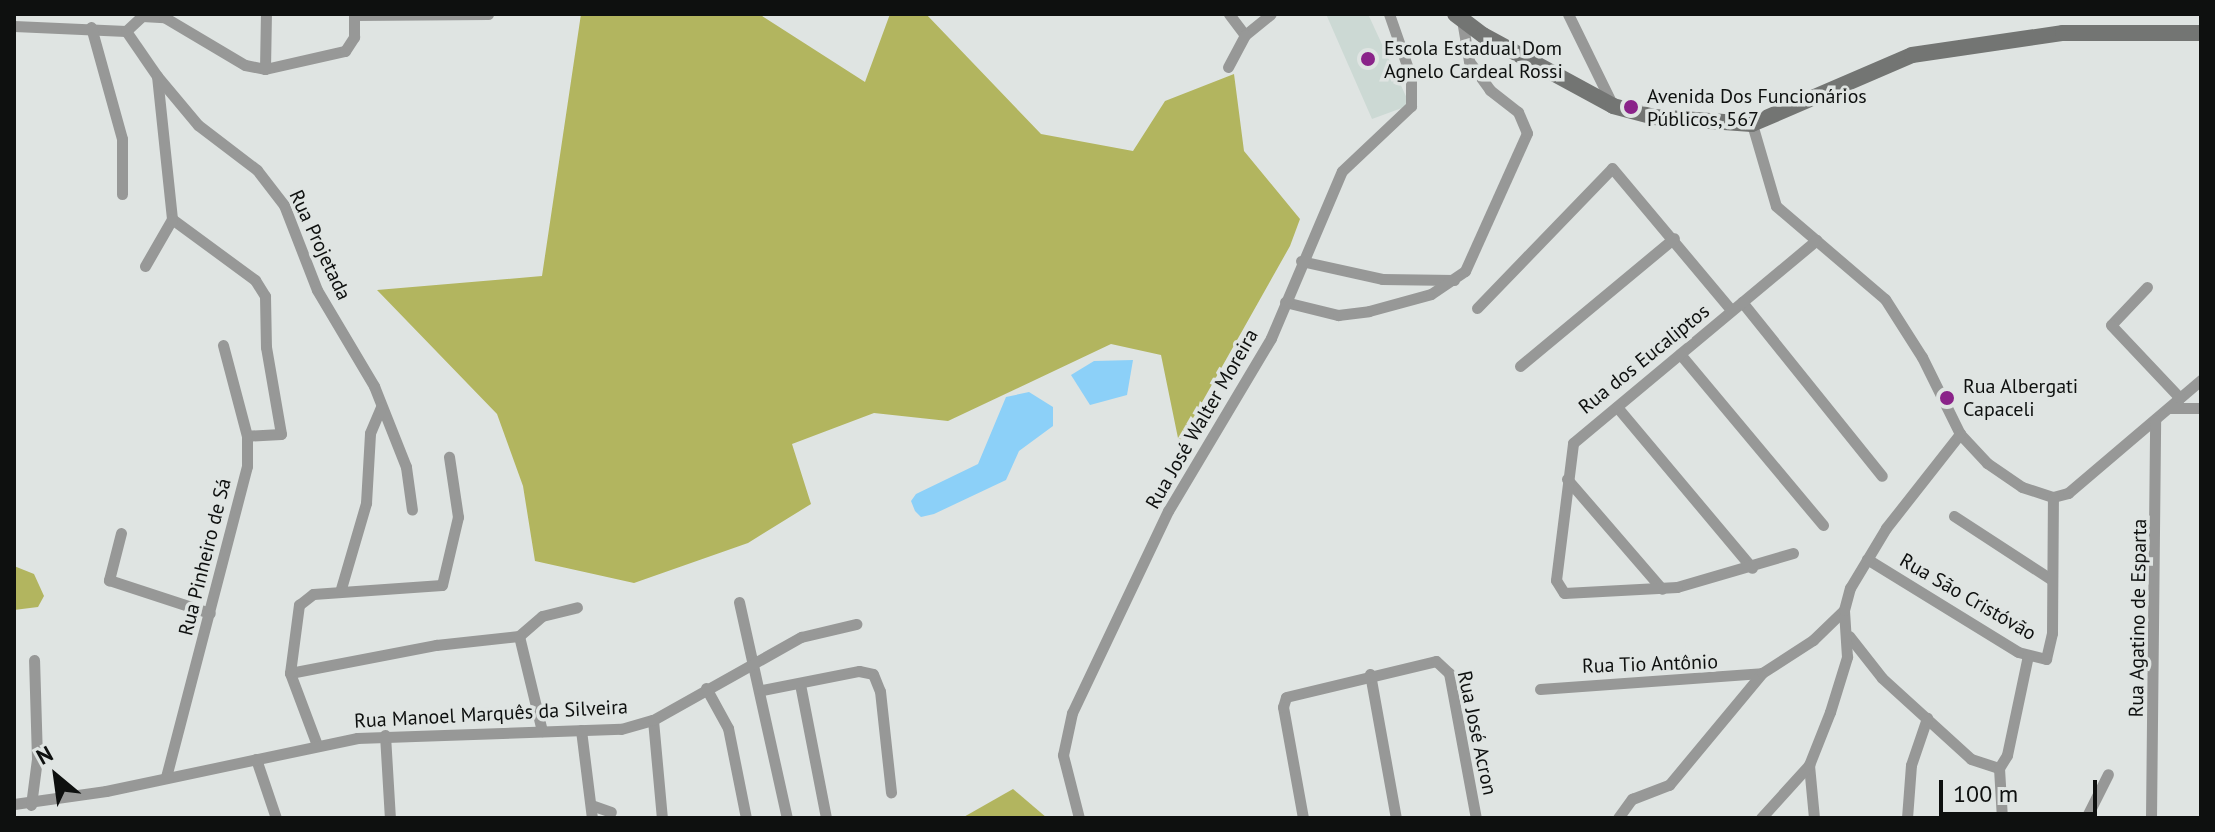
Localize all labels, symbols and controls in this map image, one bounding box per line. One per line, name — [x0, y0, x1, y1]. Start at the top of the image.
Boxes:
place label: Escola Estadual Dom Agnelo Cardeal Rossi — [1384, 36, 1563, 83]
marker: Escola Estadual Dom Agnelo Cardeal Rossi — [1359, 50, 1377, 68]
place label: Avenida Dos Funcionários Públicos, 567 — [1647, 84, 1867, 131]
marker: Avenida Dos Funcionários Públicos, 567 — [1622, 98, 1640, 116]
street label: Rua Projetada — [284, 186, 356, 304]
street label: Rua dos Eucaliptos — [1574, 299, 1714, 419]
street label: Rua José Walter Moreira — [1141, 325, 1263, 513]
place label: Rua Albergati Capaceli — [1963, 374, 2079, 421]
marker: Rua Albergati Capaceli — [1938, 389, 1956, 407]
street label: Rua Pinheiro de Sá — [174, 476, 236, 638]
street label: Rua Agatino de Esparta — [2124, 518, 2152, 718]
street label: Rua São Cristóvão — [1896, 548, 2040, 646]
street label: Rua Tio Antônio — [1581, 650, 1719, 678]
street label: Rua José Acron — [1452, 668, 1502, 798]
street label: Rua Manoel Marquês da Silveira — [354, 695, 628, 733]
north arrow — [16, 736, 96, 816]
text: N — [31, 739, 57, 771]
scale bar — [1943, 764, 2101, 814]
text: 100 m — [1953, 778, 2018, 809]

